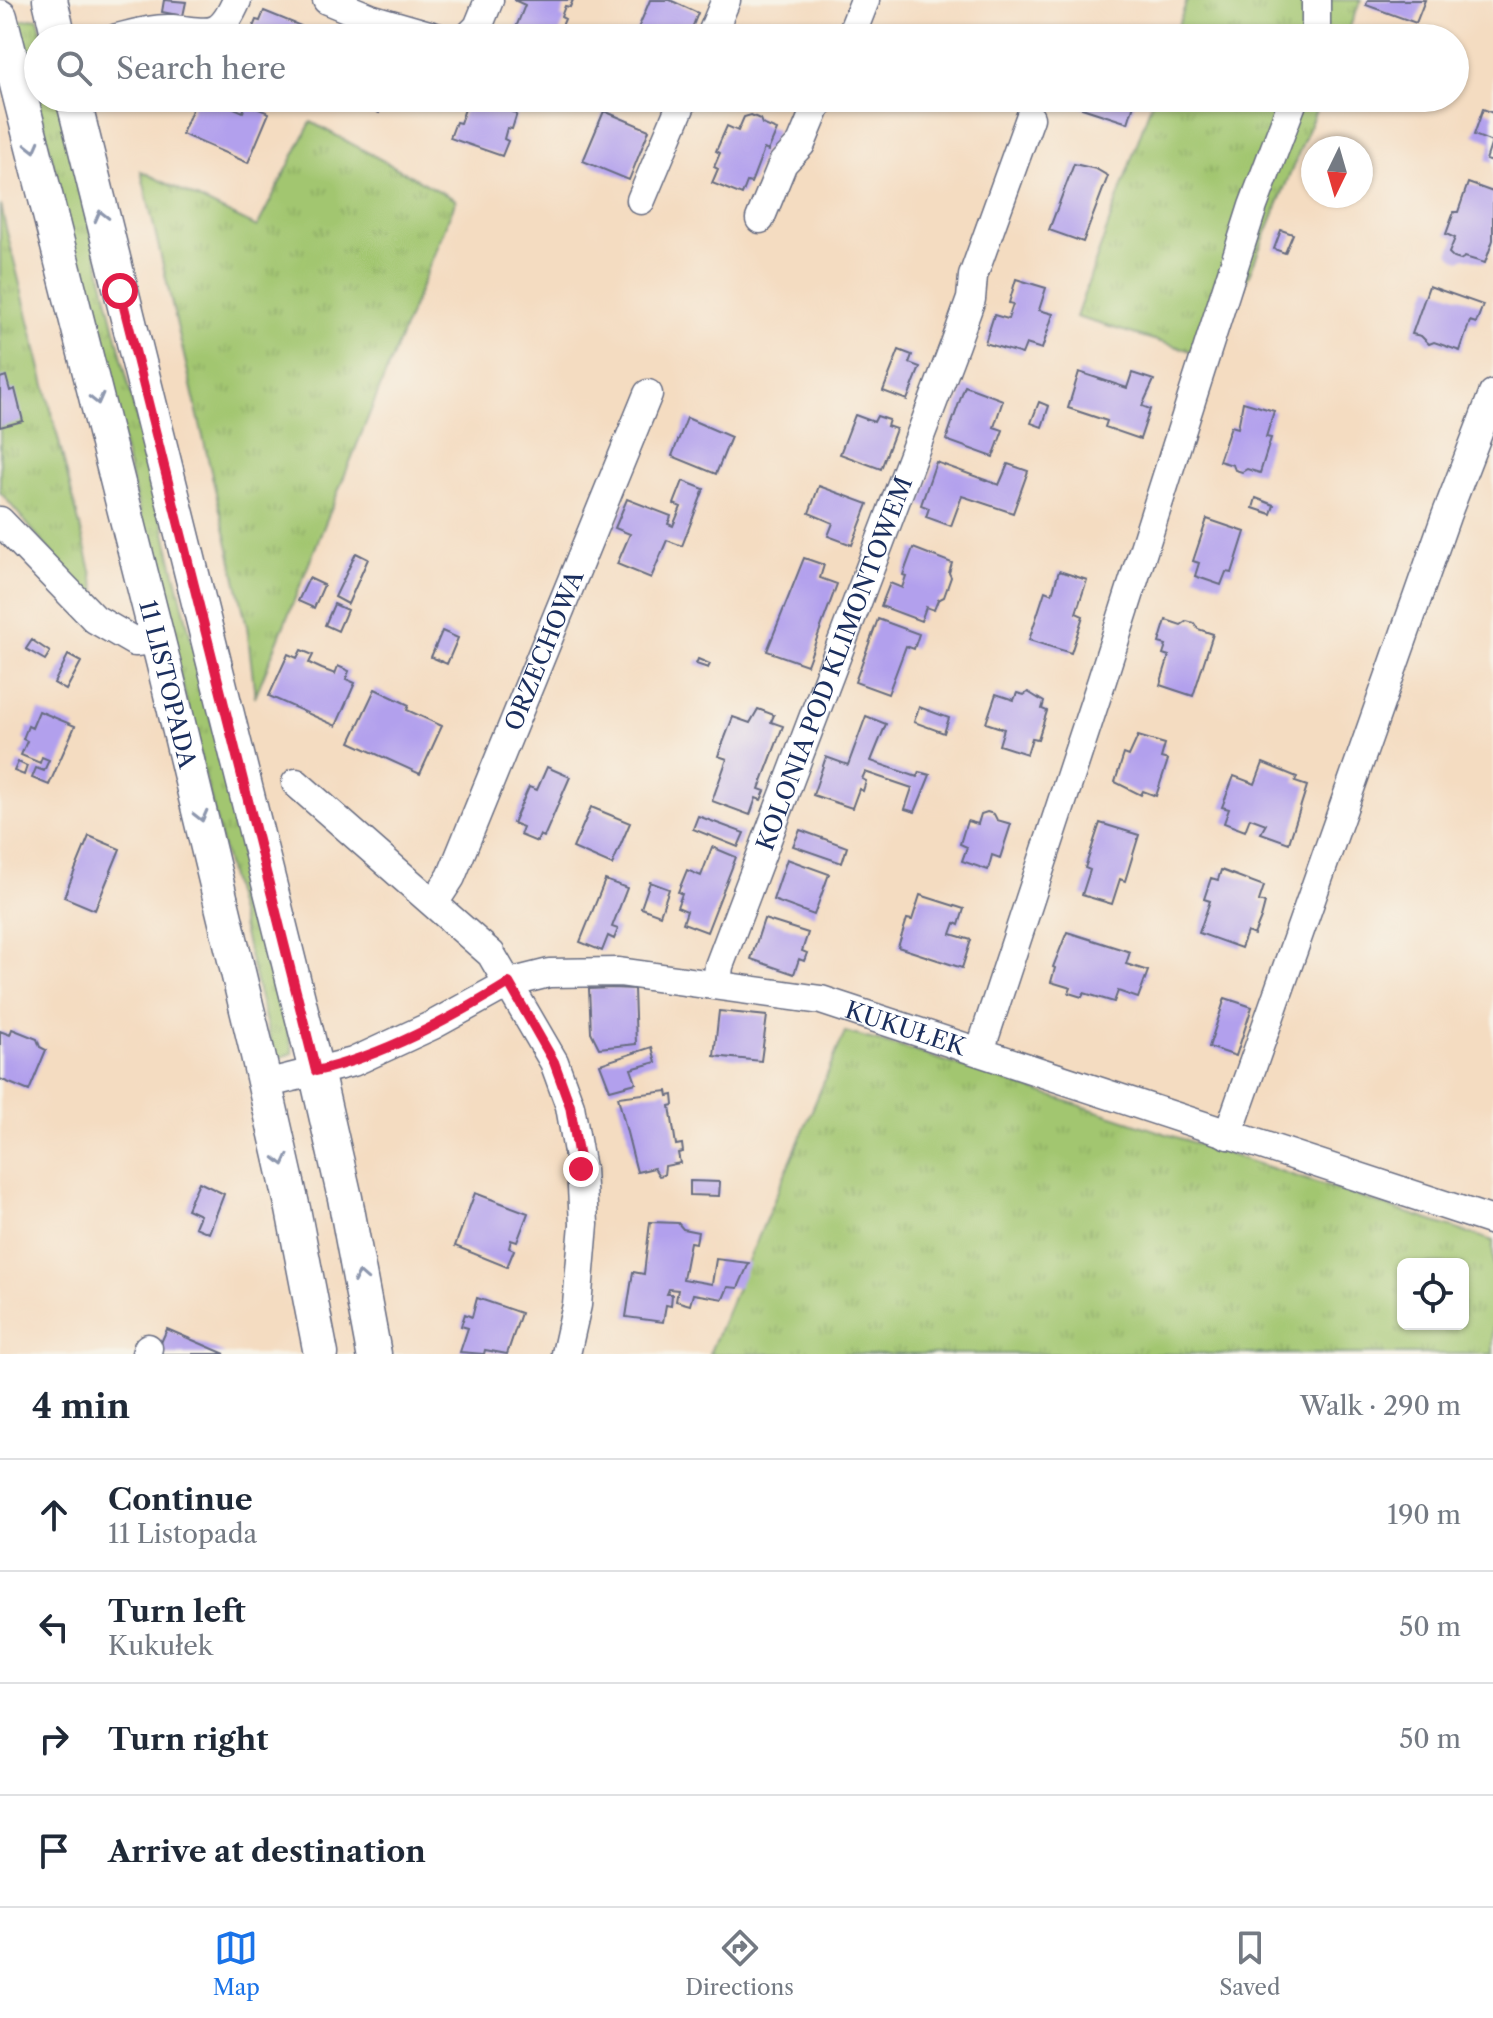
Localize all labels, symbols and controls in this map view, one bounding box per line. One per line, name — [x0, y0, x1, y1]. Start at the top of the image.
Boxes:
search box — [24, 24, 1469, 112]
icon: search — [52, 46, 96, 90]
text: Search here — [116, 50, 286, 87]
north arrow — [1301, 136, 1373, 208]
one-way arrow — [23, 140, 40, 153]
one-way arrow — [94, 209, 111, 223]
route start — [102, 273, 138, 309]
one-way arrow — [87, 392, 104, 405]
street label: KOLONIA POD KLIMONTOWEM — [750, 472, 918, 854]
street label: ORZECHOWA — [498, 565, 590, 735]
street label: 11 LISTOPADA — [134, 597, 203, 772]
one-way arrow — [191, 809, 208, 823]
street label: KUKUŁEK — [842, 995, 971, 1062]
route end — [563, 1151, 599, 1187]
one-way arrow — [273, 1153, 290, 1167]
map controls — [1397, 1258, 1469, 1330]
button: locate — [1397, 1258, 1469, 1330]
one-way arrow — [352, 1271, 369, 1284]
text: 4 min — [32, 1385, 130, 1427]
text: Walk · 290 m — [1300, 1390, 1461, 1422]
text: Continue — [108, 1481, 253, 1518]
icon: ahead — [32, 1493, 76, 1537]
text: 190 m — [1387, 1499, 1461, 1531]
text: 11 Listopada — [108, 1518, 257, 1550]
text: Turn left — [108, 1593, 245, 1630]
icon: left — [32, 1605, 76, 1649]
text: 50 m — [1399, 1611, 1461, 1643]
text: Kukułek — [108, 1630, 213, 1662]
icon: right — [32, 1717, 76, 1761]
text: Turn right — [108, 1721, 268, 1758]
text: 50 m — [1399, 1723, 1461, 1755]
icon: arrive — [32, 1829, 76, 1873]
text: Arrive at destination — [108, 1833, 426, 1870]
tab: Map — [213, 1926, 260, 2001]
tab: Directions — [685, 1926, 794, 2001]
tab: Saved — [1219, 1926, 1280, 2001]

